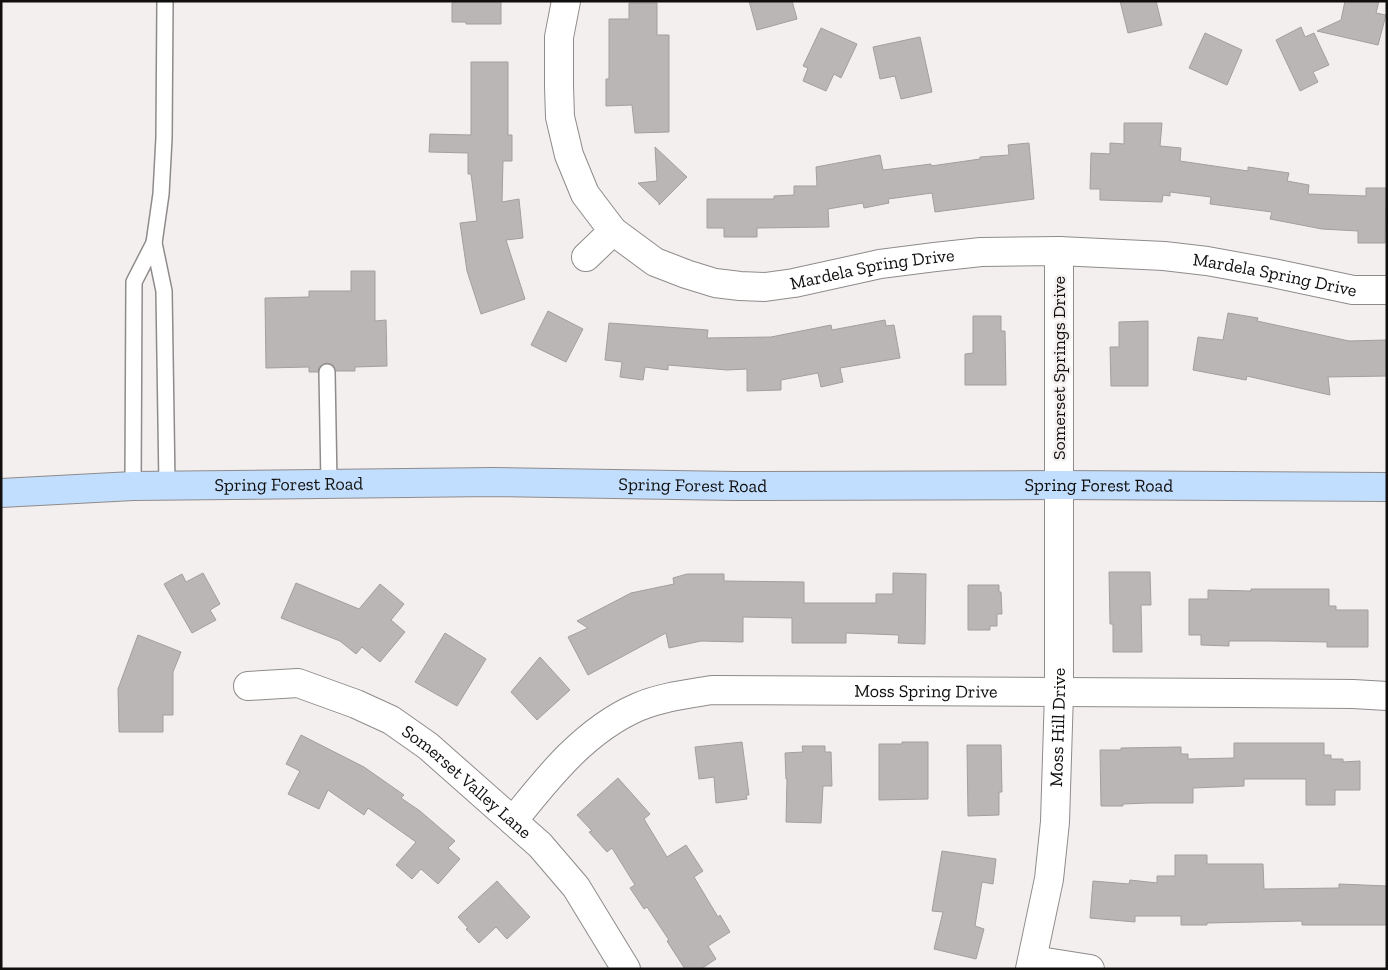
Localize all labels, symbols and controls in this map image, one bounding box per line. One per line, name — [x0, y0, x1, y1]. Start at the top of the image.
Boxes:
street label: Mardela Spring Drive — [788, 244, 955, 295]
street label: Mardela Spring Drive — [1192, 248, 1359, 302]
street label: Somerset Springs Drive — [1048, 276, 1070, 460]
street label: Spring Forest Road — [214, 472, 363, 496]
street label: Spring Forest Road — [618, 473, 767, 497]
street label: Spring Forest Road — [1024, 474, 1173, 497]
street label: Moss Hill Drive — [1045, 668, 1070, 787]
street label: Moss Spring Drive — [854, 680, 998, 703]
street label: Somerset Valley Lane — [398, 720, 536, 843]

